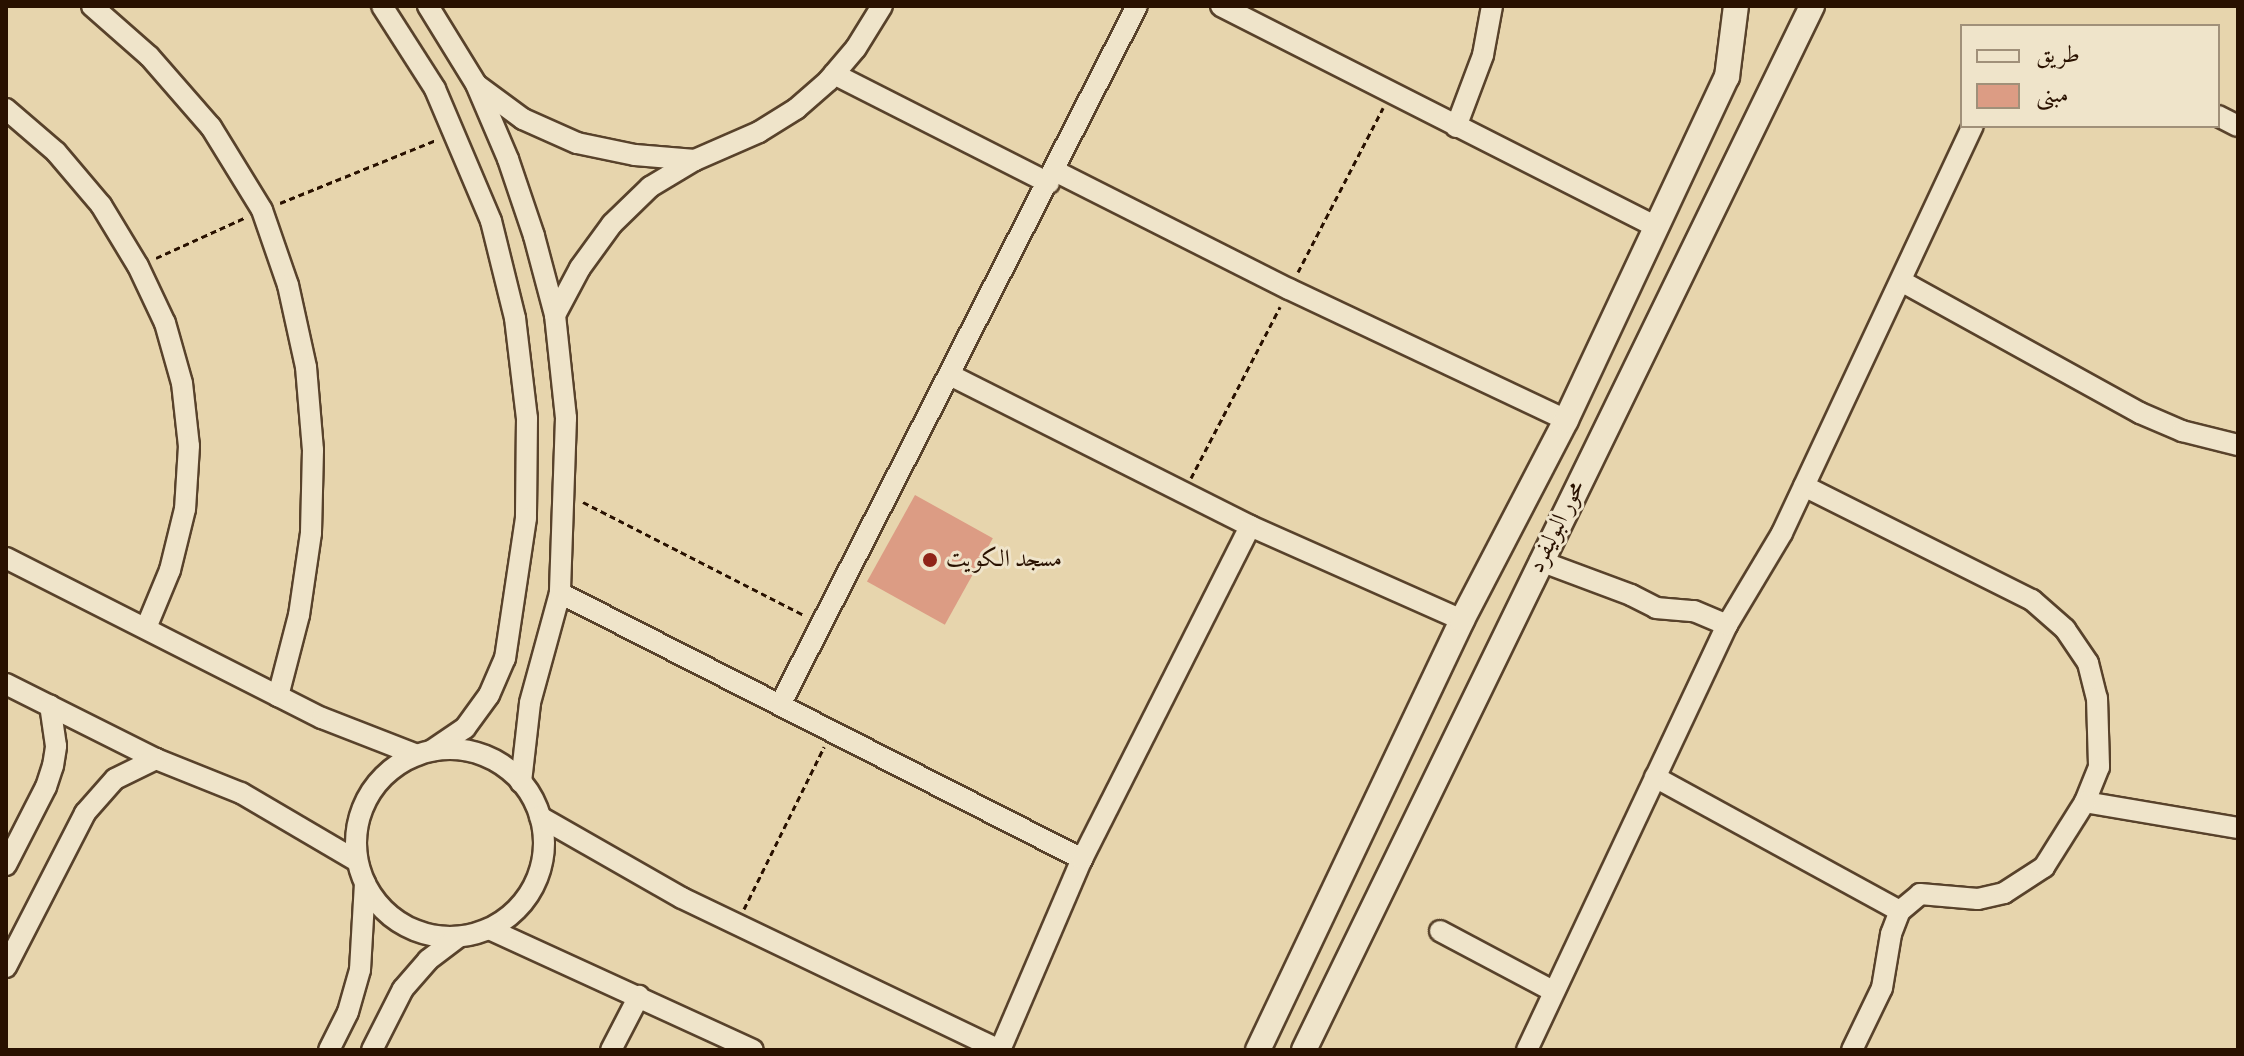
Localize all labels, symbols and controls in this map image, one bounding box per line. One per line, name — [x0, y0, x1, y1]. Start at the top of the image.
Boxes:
legend — [1960, 24, 2220, 128]
text: طريق — [2036, 40, 2080, 71]
text: مبنى — [2036, 80, 2069, 111]
street label: محور البوليفرد — [1522, 476, 1592, 578]
place label: مسجد الكويت — [946, 546, 1062, 574]
marker: مسجد الكويت — [921, 551, 939, 569]

